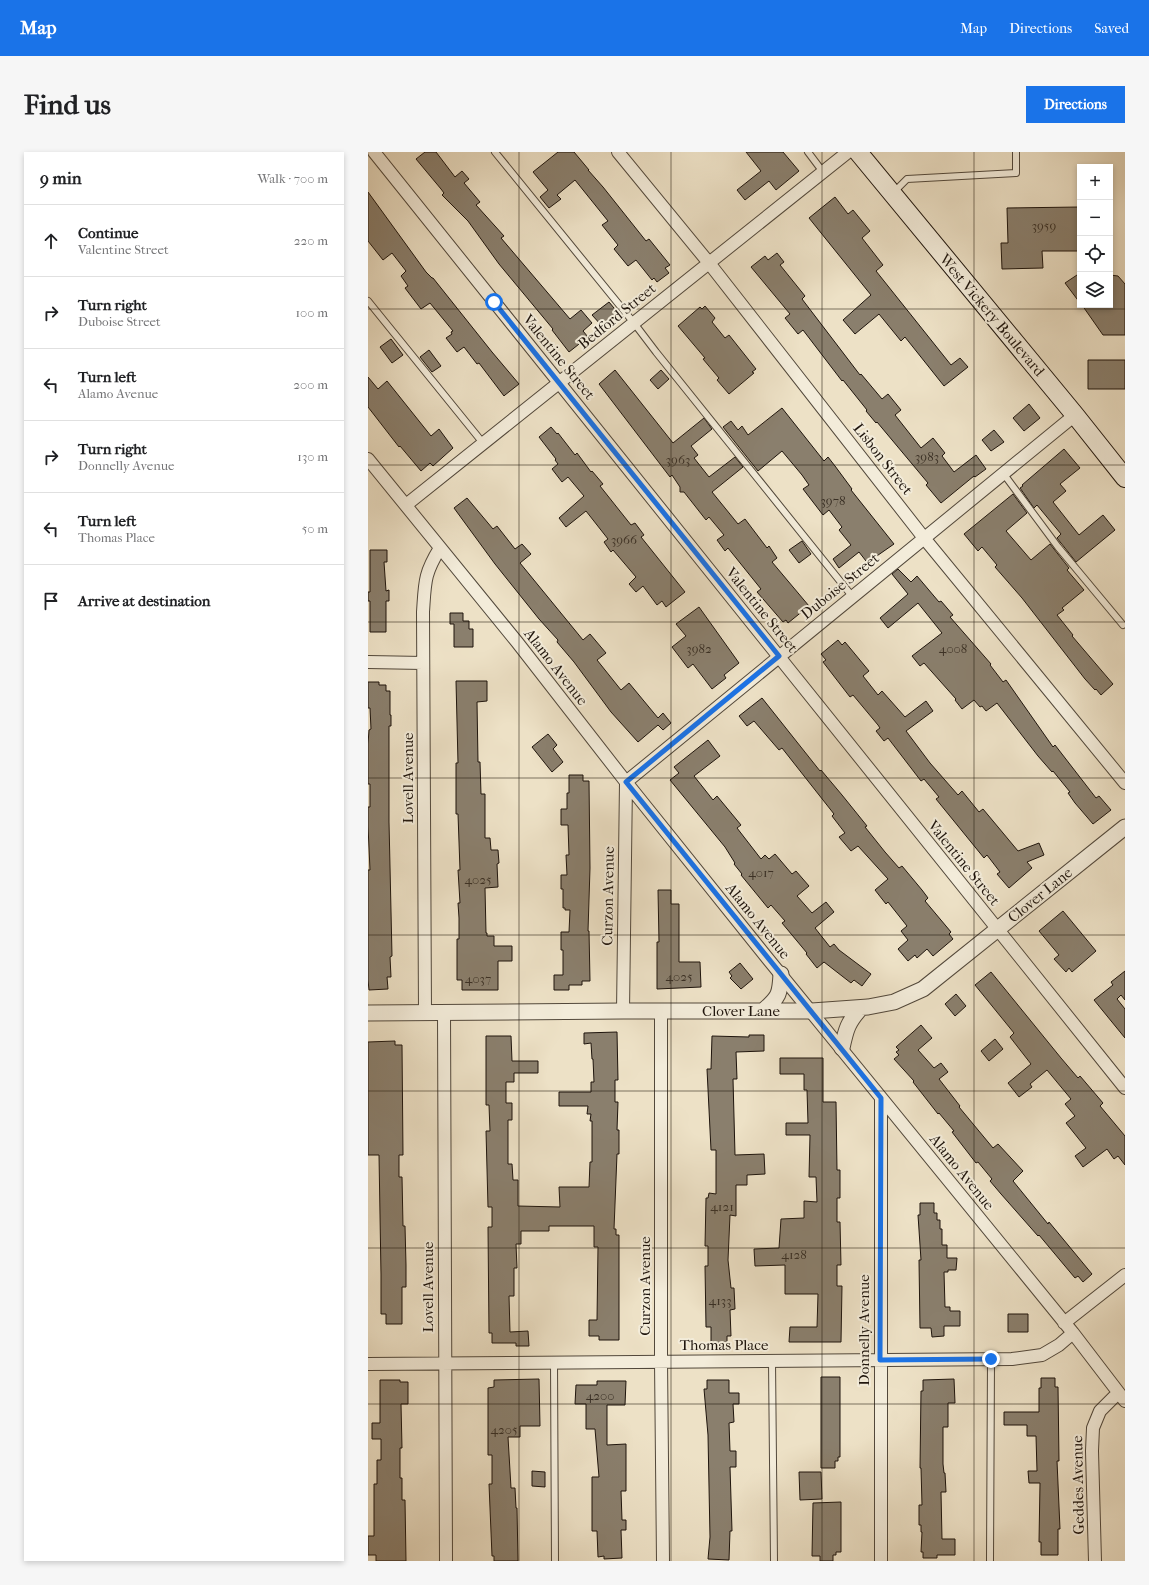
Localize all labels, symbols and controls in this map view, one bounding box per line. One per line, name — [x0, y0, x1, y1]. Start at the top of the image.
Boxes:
text: Map — [20, 17, 56, 39]
text: Map — [960, 20, 987, 37]
text: Directions — [1009, 20, 1072, 37]
text: Saved — [1094, 20, 1129, 37]
button: Directions — [1026, 86, 1125, 123]
text: Find us — [24, 88, 111, 121]
map controls — [1077, 164, 1113, 308]
button: + — [1077, 164, 1113, 200]
text: 9 min — [40, 168, 82, 188]
text: Walk · 700 m — [257, 171, 328, 186]
button: − — [1077, 200, 1113, 236]
house number: 3959 — [1032, 218, 1056, 233]
text: Continue — [78, 224, 138, 242]
icon: ahead — [40, 230, 62, 252]
text: 220 m — [294, 233, 328, 248]
button: locate — [1077, 236, 1113, 272]
text: Valentine Street — [78, 242, 169, 257]
street label: West Vickery Boulevard — [935, 249, 1049, 380]
button: layers — [1077, 272, 1113, 308]
street label: Bedford Street — [575, 279, 660, 353]
route start — [485, 293, 503, 311]
text: Turn right — [78, 296, 147, 314]
icon: right — [40, 302, 62, 324]
text: 100 m — [295, 305, 328, 320]
street label: Valentine Street — [519, 310, 599, 404]
text: Duboise Street — [78, 314, 161, 329]
text: Turn left — [78, 368, 136, 386]
icon: left — [40, 374, 62, 396]
text: 200 m — [293, 377, 328, 392]
text: Alamo Avenue — [78, 386, 158, 401]
street label: Lisbon Street — [849, 420, 917, 499]
text: Turn right — [78, 440, 147, 458]
icon: right — [40, 446, 62, 468]
text: 130 m — [297, 449, 328, 464]
house number: 3983 — [915, 449, 939, 464]
house number: 3963 — [666, 452, 690, 467]
text: Donnelly Avenue — [78, 458, 174, 473]
house number: 3978 — [821, 493, 845, 508]
text: Turn left — [78, 512, 136, 530]
icon: left — [40, 518, 62, 540]
text: 50 m — [302, 521, 328, 536]
text: Thomas Place — [78, 530, 155, 545]
house number: 3966 — [611, 532, 638, 547]
street label: Duboise Street — [797, 549, 883, 623]
street label: Valentine Street — [722, 563, 802, 657]
icon: arrive — [40, 590, 62, 612]
text: Arrive at destination — [78, 592, 210, 610]
street label: Alamo Avenue — [520, 624, 592, 709]
house number: 3982 — [686, 641, 712, 656]
house number: 4008 — [939, 641, 967, 656]
street label: Lovell Avenue — [399, 732, 417, 823]
street label: Valentine Street — [924, 816, 1004, 910]
street label: Curzon Avenue — [598, 846, 618, 946]
street label: Clover Lane — [1004, 863, 1076, 926]
house number: 4017 — [748, 865, 774, 880]
house number: 4025 — [464, 872, 492, 887]
street label: Alamo Avenue — [721, 879, 794, 963]
house number: 4025 — [665, 969, 693, 984]
house number: 4037 — [465, 971, 491, 986]
street label: Clover Lane — [702, 1002, 780, 1020]
street label: Alamo Avenue — [925, 1130, 998, 1214]
house number: 4121 — [710, 1199, 734, 1214]
street label: Curzon Avenue — [636, 1236, 654, 1336]
street label: Lovell Avenue — [419, 1241, 437, 1332]
house number: 4128 — [781, 1247, 807, 1262]
street label: Donnelly Avenue — [855, 1274, 873, 1386]
house number: 4133 — [709, 1293, 731, 1308]
street label: Thomas Place — [680, 1336, 769, 1354]
route end — [982, 1350, 1000, 1368]
house number: 4200 — [586, 1388, 614, 1403]
house number: 4205 — [490, 1422, 518, 1437]
street label: Geddes Avenue — [1068, 1435, 1088, 1535]

